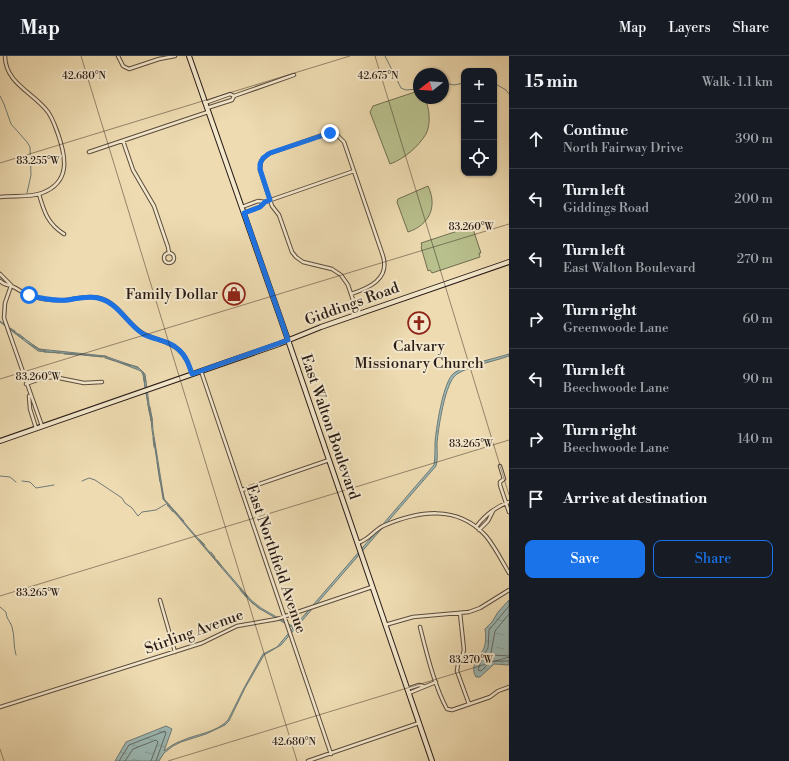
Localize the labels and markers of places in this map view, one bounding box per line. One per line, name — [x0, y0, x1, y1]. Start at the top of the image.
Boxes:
shop icon: Family Dollar — [221, 281, 247, 307]
place label: Family Dollar — [125, 285, 219, 304]
church icon: Calvary Missionary Church — [406, 310, 432, 336]
place label: Calvary Missionary Church — [354, 337, 484, 373]

